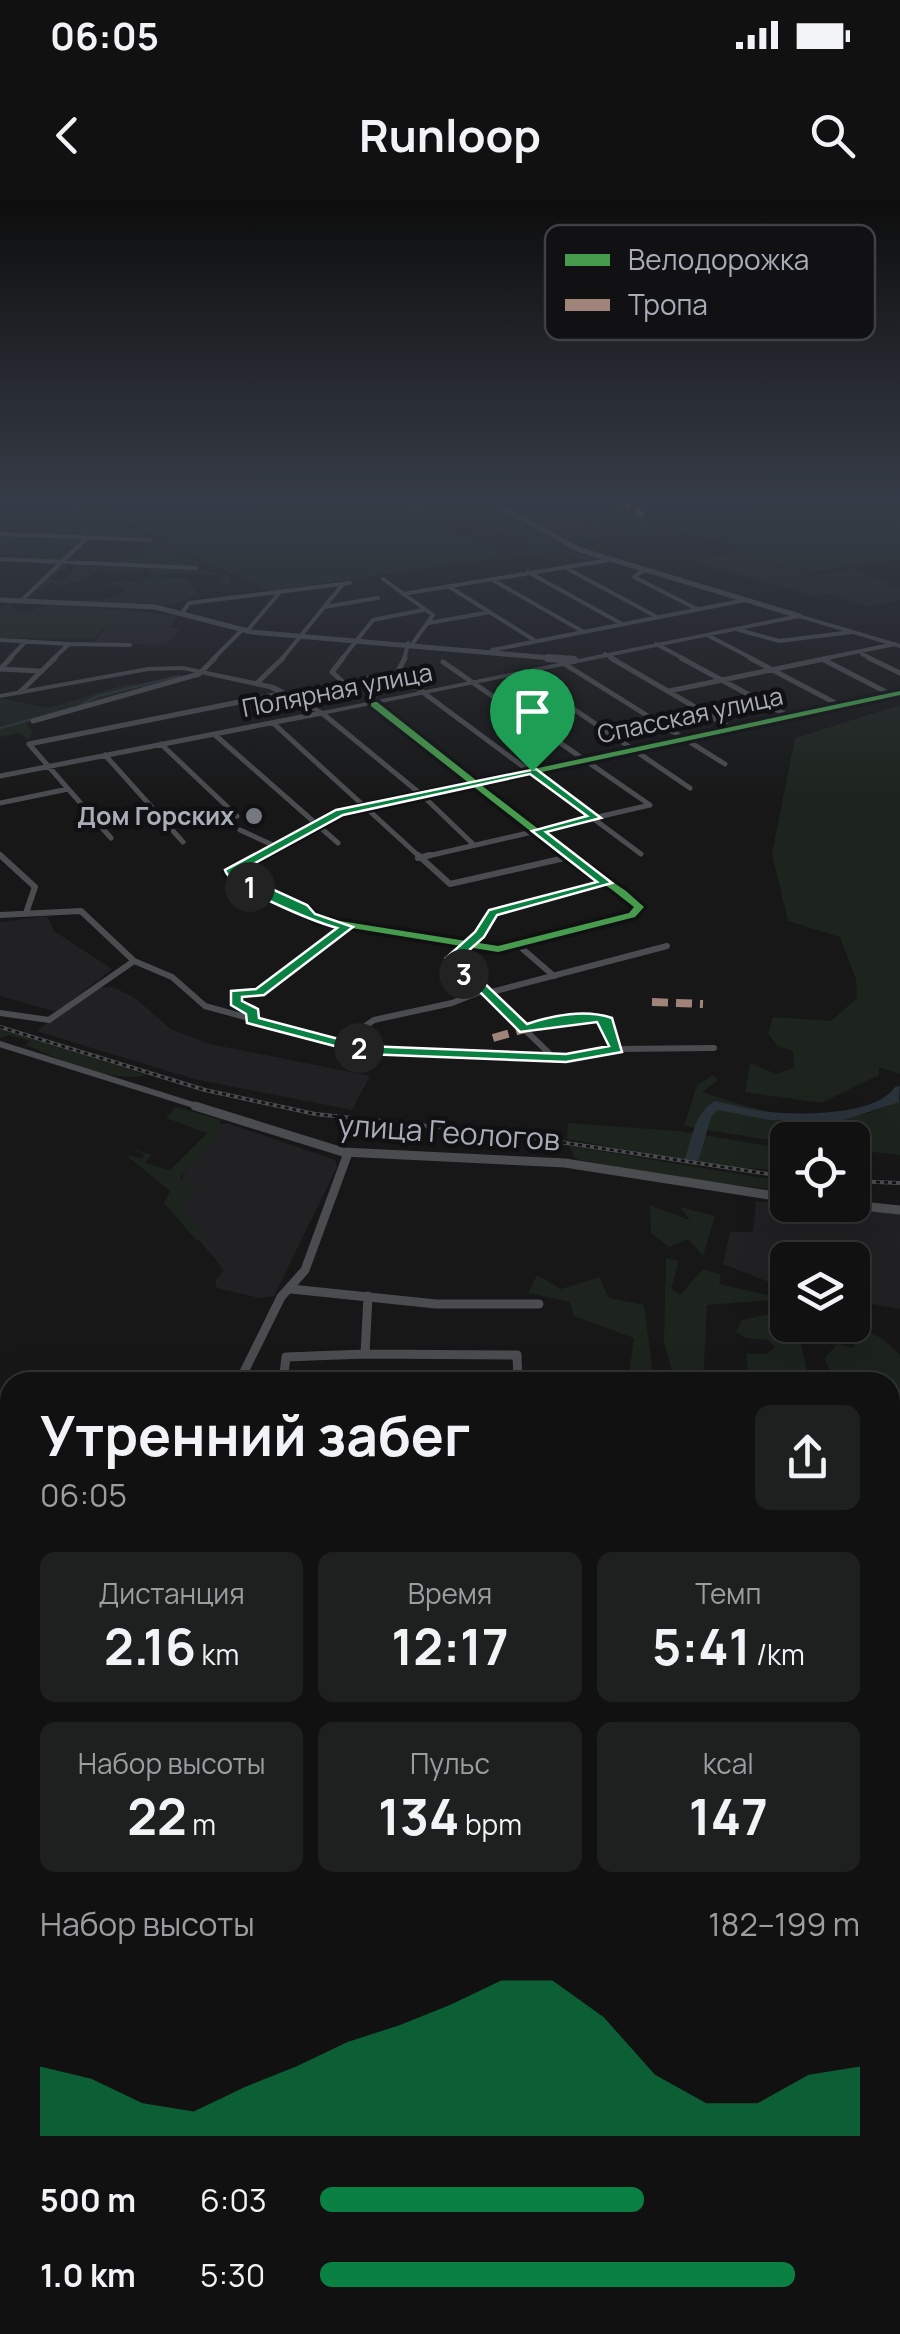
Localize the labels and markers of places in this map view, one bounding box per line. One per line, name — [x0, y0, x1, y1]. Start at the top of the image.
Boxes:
pin — [490, 669, 575, 772]
place label: Дом Горских — [77, 798, 234, 833]
marker: Дом Горских — [243, 805, 265, 827]
pin: 1 — [225, 862, 275, 912]
pin: 3 — [439, 949, 489, 999]
pin: 2 — [334, 1023, 384, 1073]

